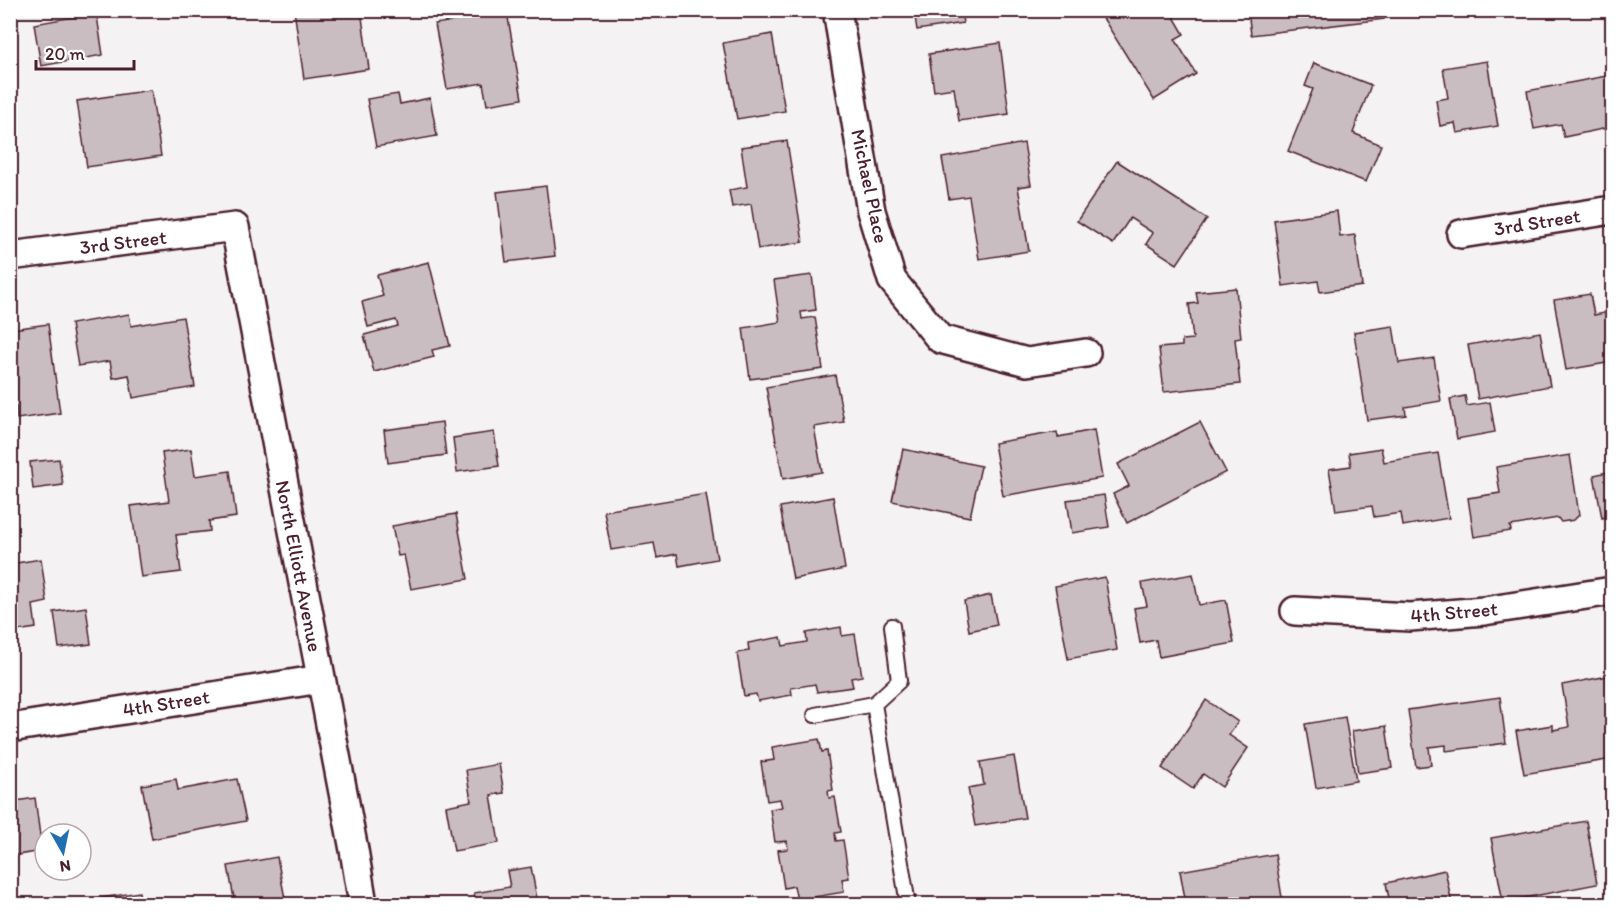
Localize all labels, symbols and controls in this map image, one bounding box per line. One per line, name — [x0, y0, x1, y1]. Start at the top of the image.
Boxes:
scale bar — [36, 33, 134, 71]
text: 20 m — [45, 43, 85, 65]
street label: Michael Place — [846, 127, 894, 245]
street label: 3rd Street — [1492, 203, 1582, 241]
street label: 3rd Street — [78, 225, 168, 259]
street label: North Elliott Avenue — [271, 478, 327, 654]
street label: 4th Street — [1409, 596, 1499, 628]
street label: 4th Street — [121, 684, 212, 722]
north arrow — [33, 822, 93, 882]
text: N — [58, 856, 72, 877]

